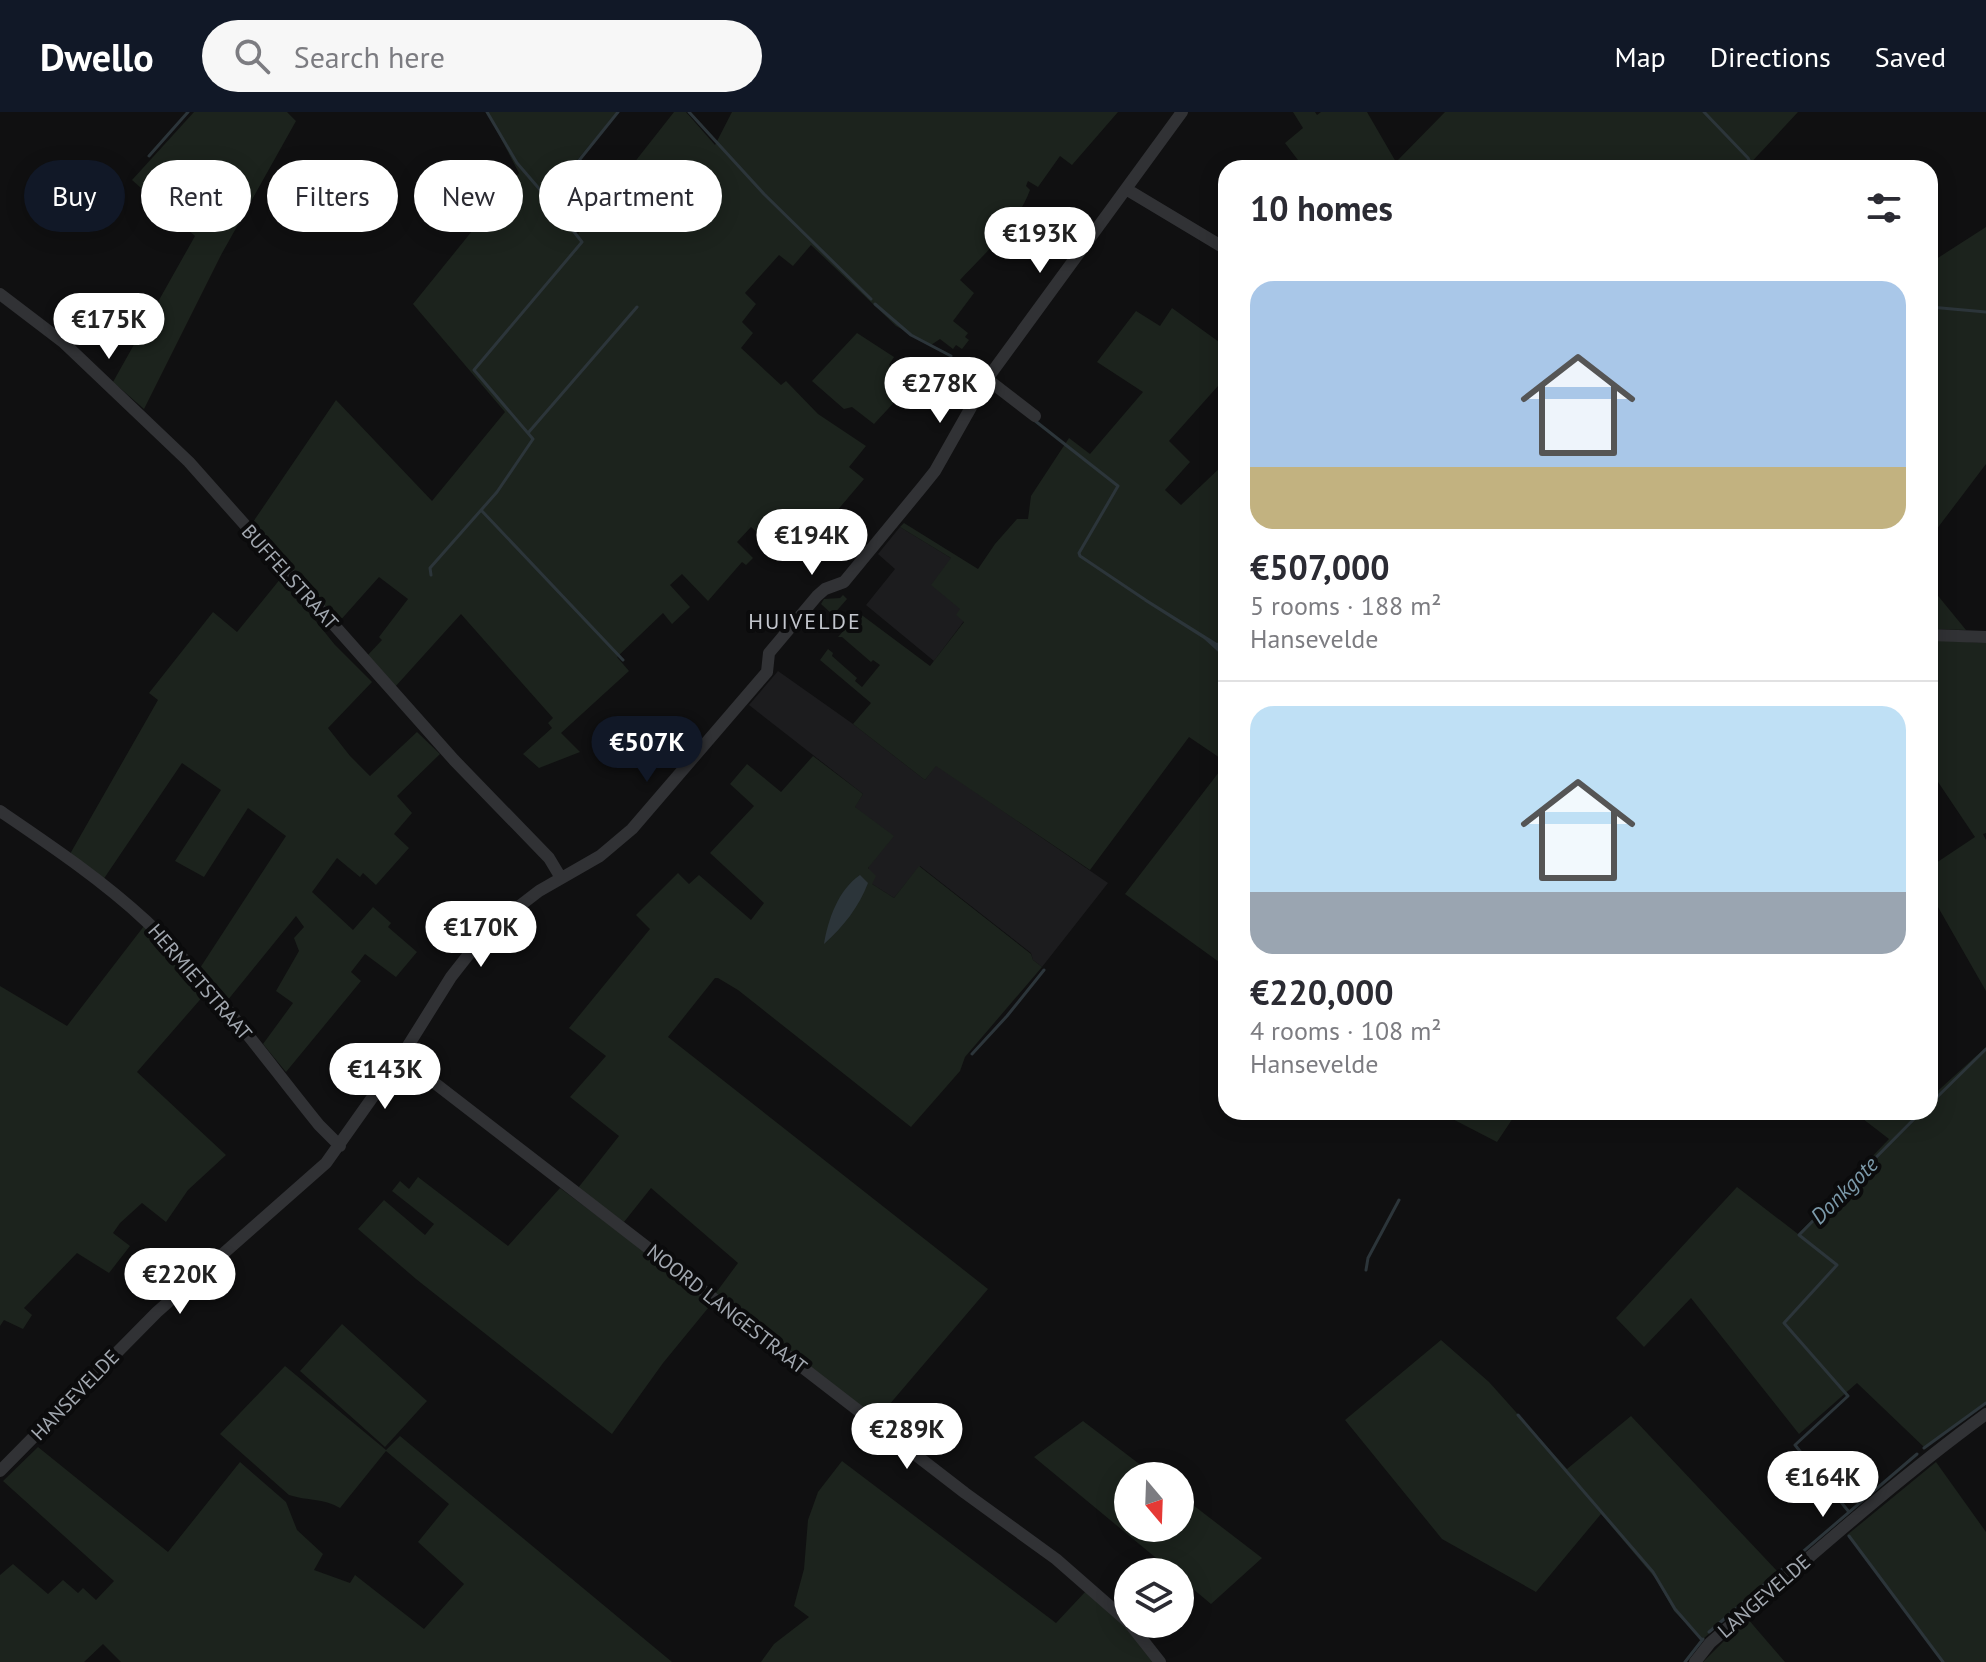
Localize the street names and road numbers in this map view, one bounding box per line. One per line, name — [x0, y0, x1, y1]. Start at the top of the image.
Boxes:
street label: BUFFELSTRAAT — [236, 519, 344, 635]
street label: HERMIETSTRAAT — [142, 918, 258, 1046]
street label: NOORD LANGESTRAAT — [642, 1238, 812, 1380]
street label: HANSEVELDE — [25, 1344, 125, 1446]
street label: LANGEVELDE — [1712, 1549, 1816, 1643]

